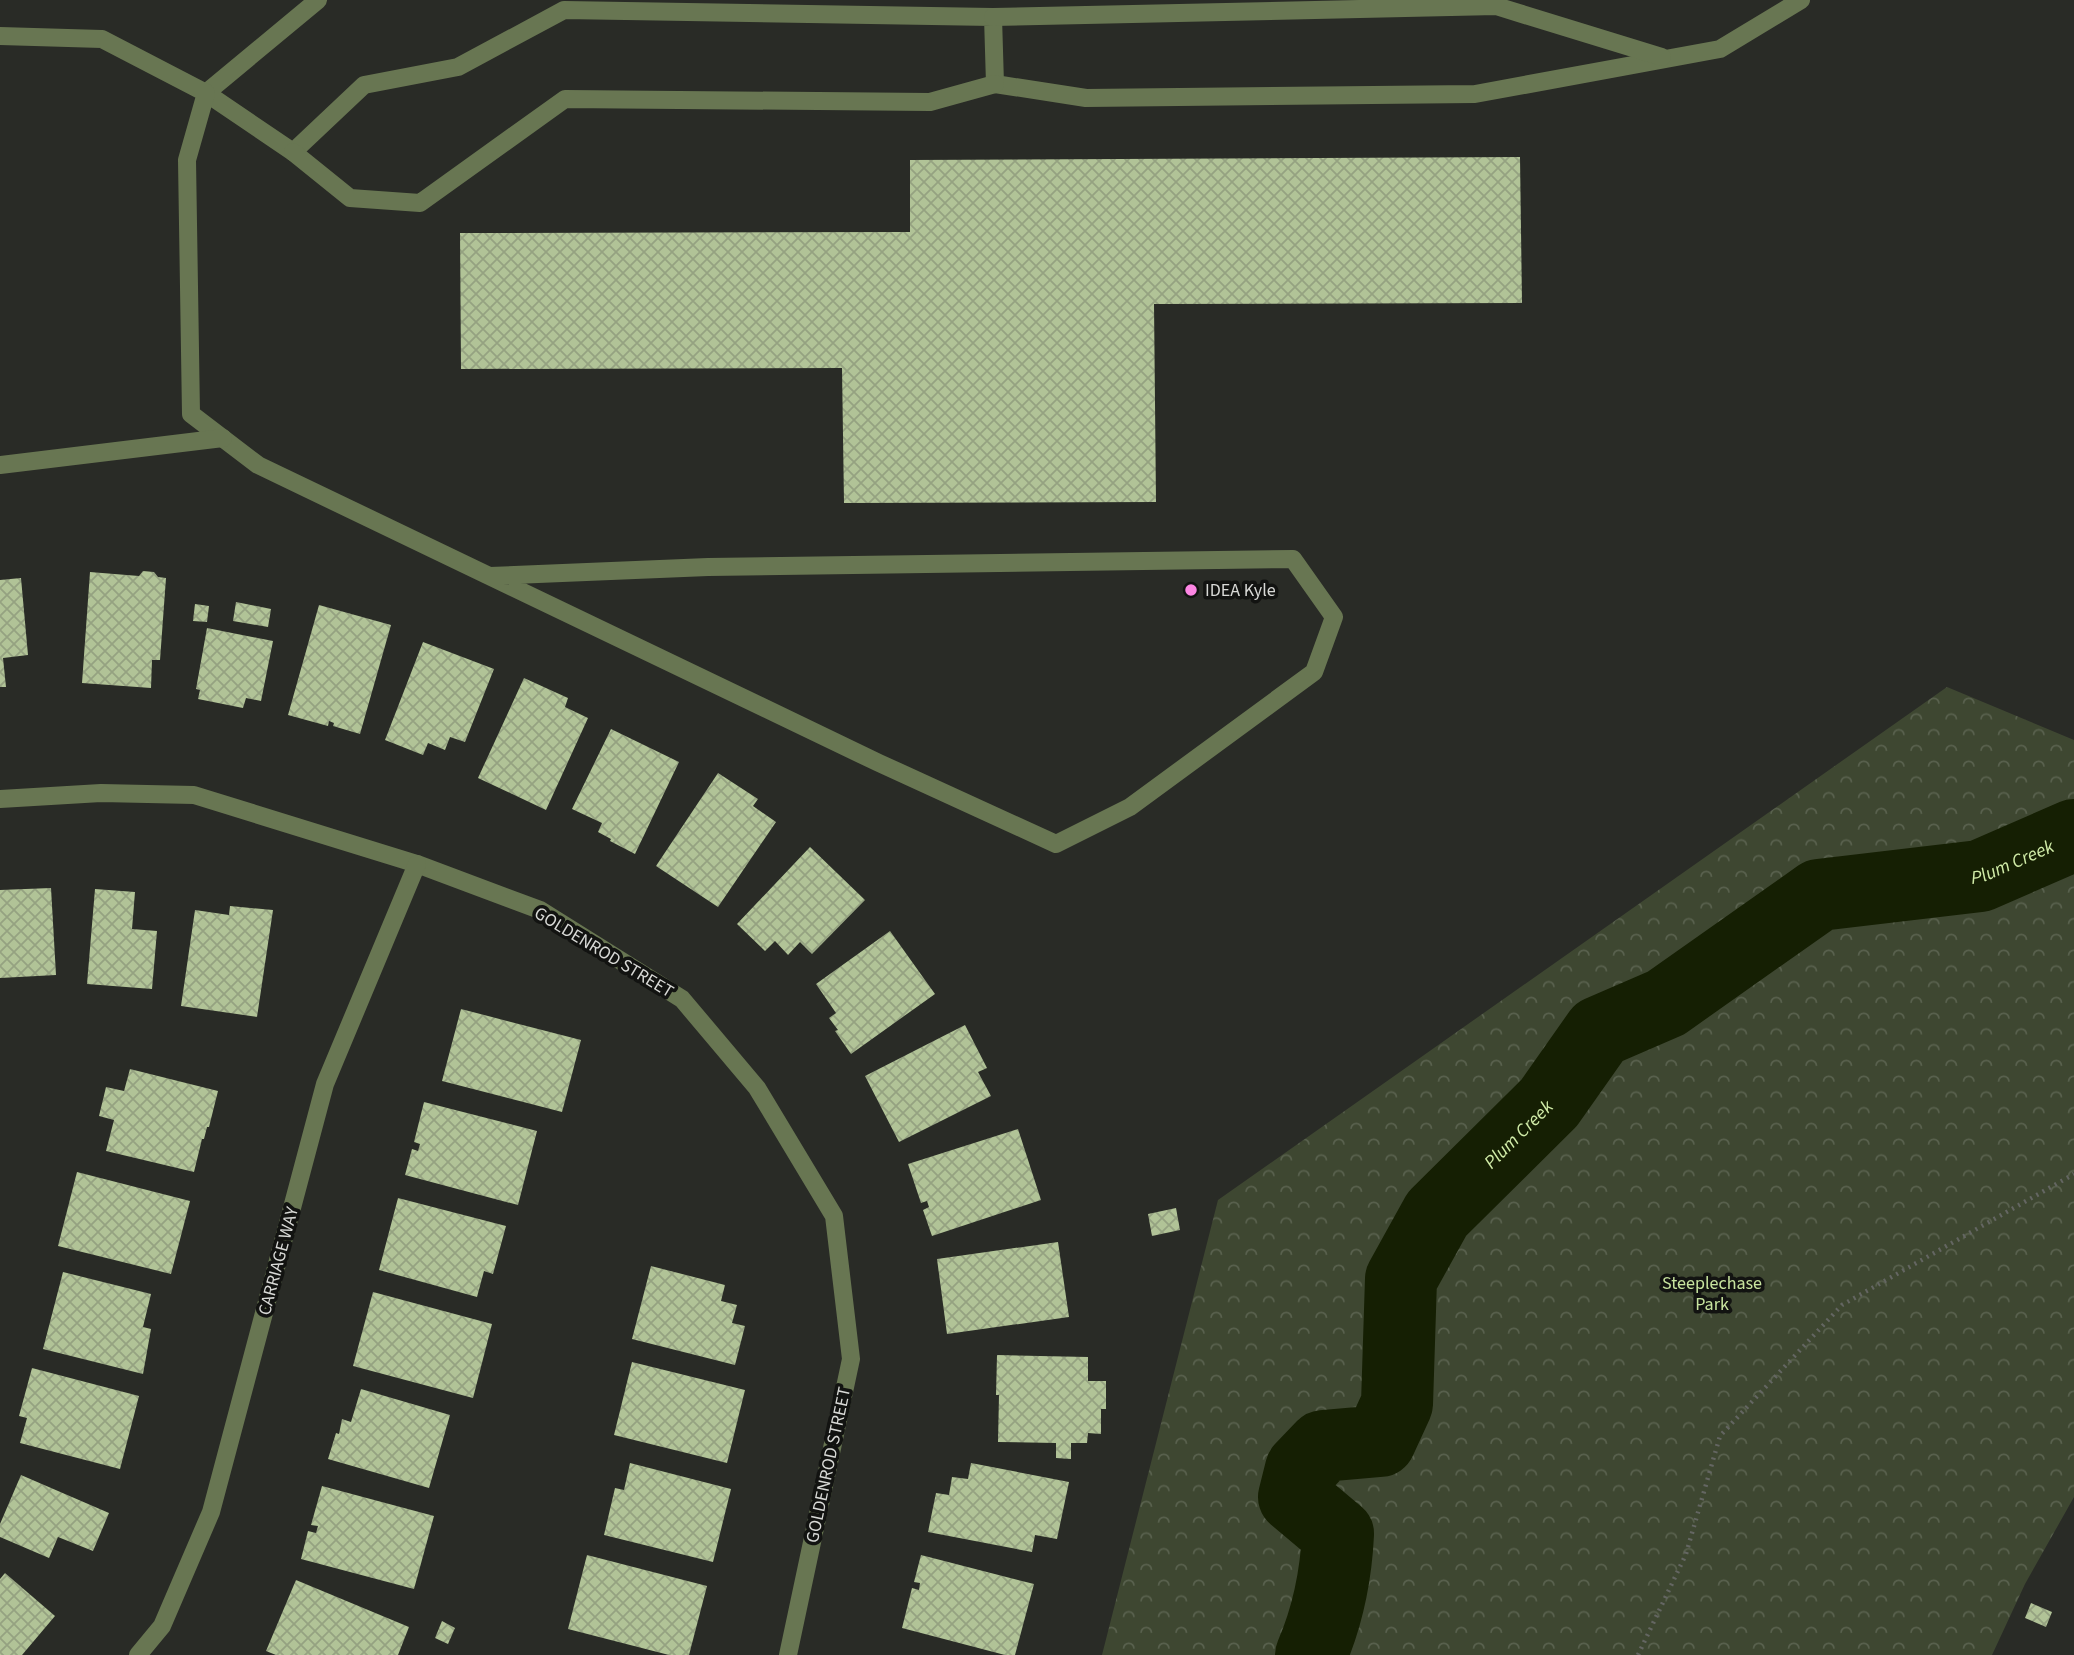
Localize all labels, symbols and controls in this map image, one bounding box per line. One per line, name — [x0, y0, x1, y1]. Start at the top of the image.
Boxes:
place label: IDEA Kyle — [1205, 578, 1276, 603]
marker: IDEA Kyle — [1183, 582, 1199, 598]
water label: Plum Creek — [1970, 833, 2059, 892]
street label: GOLDENROD STREET — [529, 901, 678, 1004]
water label: Plum Creek — [1478, 1094, 1560, 1175]
street label: CARRIAGE WAY — [252, 1204, 305, 1318]
park label: Steeplechase Park — [1662, 1271, 1762, 1317]
street label: GOLDENROD STREET — [800, 1385, 857, 1545]

